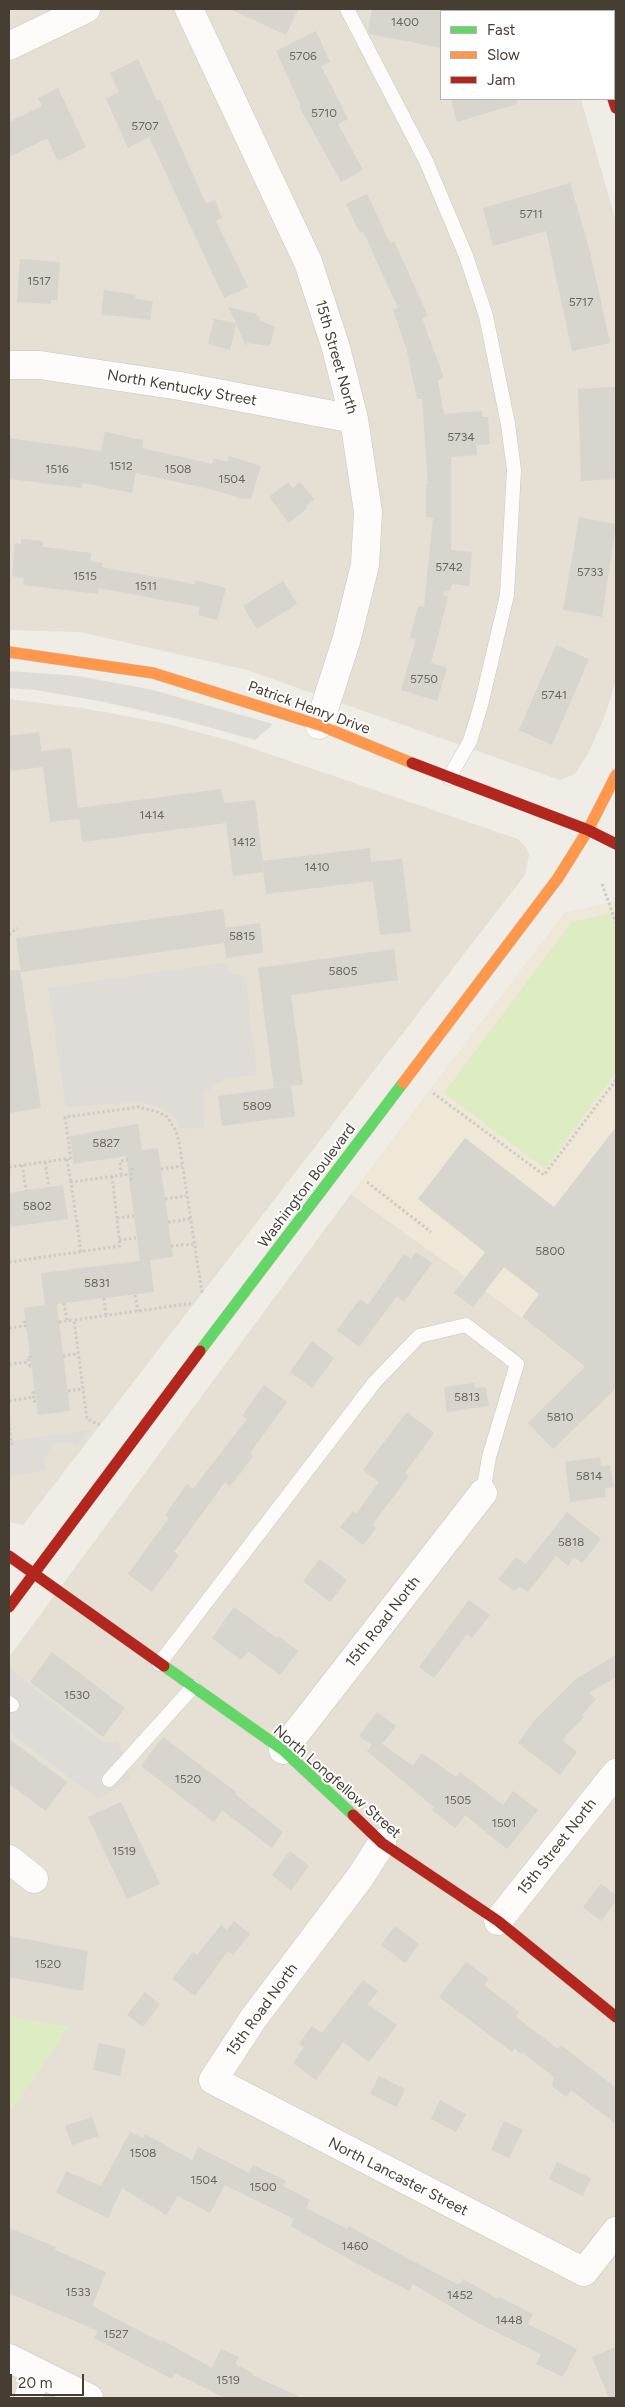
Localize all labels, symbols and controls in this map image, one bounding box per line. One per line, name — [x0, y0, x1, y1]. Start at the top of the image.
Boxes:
legend — [440, 10, 615, 100]
house number: 1400 — [391, 15, 419, 29]
text: Fast — [487, 21, 515, 39]
text: Slow — [487, 46, 520, 64]
house number: 5706 — [289, 49, 317, 63]
text: Jam — [487, 71, 515, 89]
house number: 5710 — [311, 106, 337, 120]
house number: 5707 — [131, 119, 159, 133]
house number: 5711 — [519, 207, 543, 221]
house number: 1517 — [27, 274, 51, 288]
house number: 5717 — [569, 295, 593, 309]
street label: 15th Street North — [311, 298, 361, 416]
street label: North Kentucky Street — [106, 366, 258, 410]
house number: 5734 — [447, 430, 475, 444]
house number: 1512 — [109, 459, 133, 473]
house number: 1516 — [45, 462, 69, 476]
house number: 1508 — [165, 462, 191, 476]
house number: 1504 — [219, 472, 245, 486]
house number: 5742 — [435, 560, 463, 574]
house number: 5733 — [577, 565, 603, 579]
house number: 1515 — [73, 569, 97, 583]
house number: 1511 — [135, 579, 157, 593]
house number: 5750 — [410, 672, 438, 686]
street label: Patrick Henry Drive — [245, 678, 373, 738]
house number: 5741 — [541, 688, 567, 702]
house number: 1414 — [140, 808, 164, 822]
house number: 1412 — [232, 835, 256, 849]
house number: 1410 — [304, 860, 330, 874]
house number: 5815 — [229, 929, 255, 943]
house number: 5805 — [329, 964, 357, 978]
house number: 5809 — [243, 1099, 271, 1113]
street label: Washington Boulevard — [255, 1120, 359, 1252]
house number: 5827 — [92, 1136, 120, 1150]
house number: 5802 — [23, 1199, 51, 1213]
house number: 5800 — [535, 1244, 565, 1258]
house number: 5831 — [84, 1276, 110, 1290]
house number: 5813 — [454, 1390, 480, 1404]
house number: 5810 — [547, 1410, 573, 1424]
house number: 5814 — [576, 1469, 602, 1483]
house number: 5818 — [558, 1535, 584, 1549]
street label: 15th Road North — [342, 1573, 424, 1671]
house number: 1530 — [64, 1688, 90, 1702]
street label: North Longfellow Street — [270, 1722, 404, 1842]
house number: 1520 — [175, 1772, 201, 1786]
house number: 1505 — [445, 1793, 471, 1807]
street label: 15th Street North — [514, 1795, 600, 1899]
house number: 1501 — [492, 1816, 516, 1830]
house number: 1519 — [112, 1844, 136, 1858]
house number: 1520 — [35, 1957, 61, 1971]
street label: 15th Road North — [222, 1960, 302, 2060]
street label: North Lancaster Street — [325, 2134, 471, 2220]
house number: 1508 — [130, 2146, 156, 2160]
house number: 1504 — [191, 2173, 217, 2187]
house number: 1500 — [249, 2180, 277, 2194]
house number: 1460 — [342, 2239, 368, 2253]
house number: 1533 — [66, 2285, 90, 2299]
house number: 1452 — [447, 2288, 473, 2302]
house number: 1448 — [495, 2313, 523, 2327]
house number: 1527 — [103, 2327, 129, 2341]
scale bar — [12, 2364, 86, 2396]
house number: 1519 — [216, 2373, 240, 2387]
text: 20 m — [18, 2374, 52, 2392]

